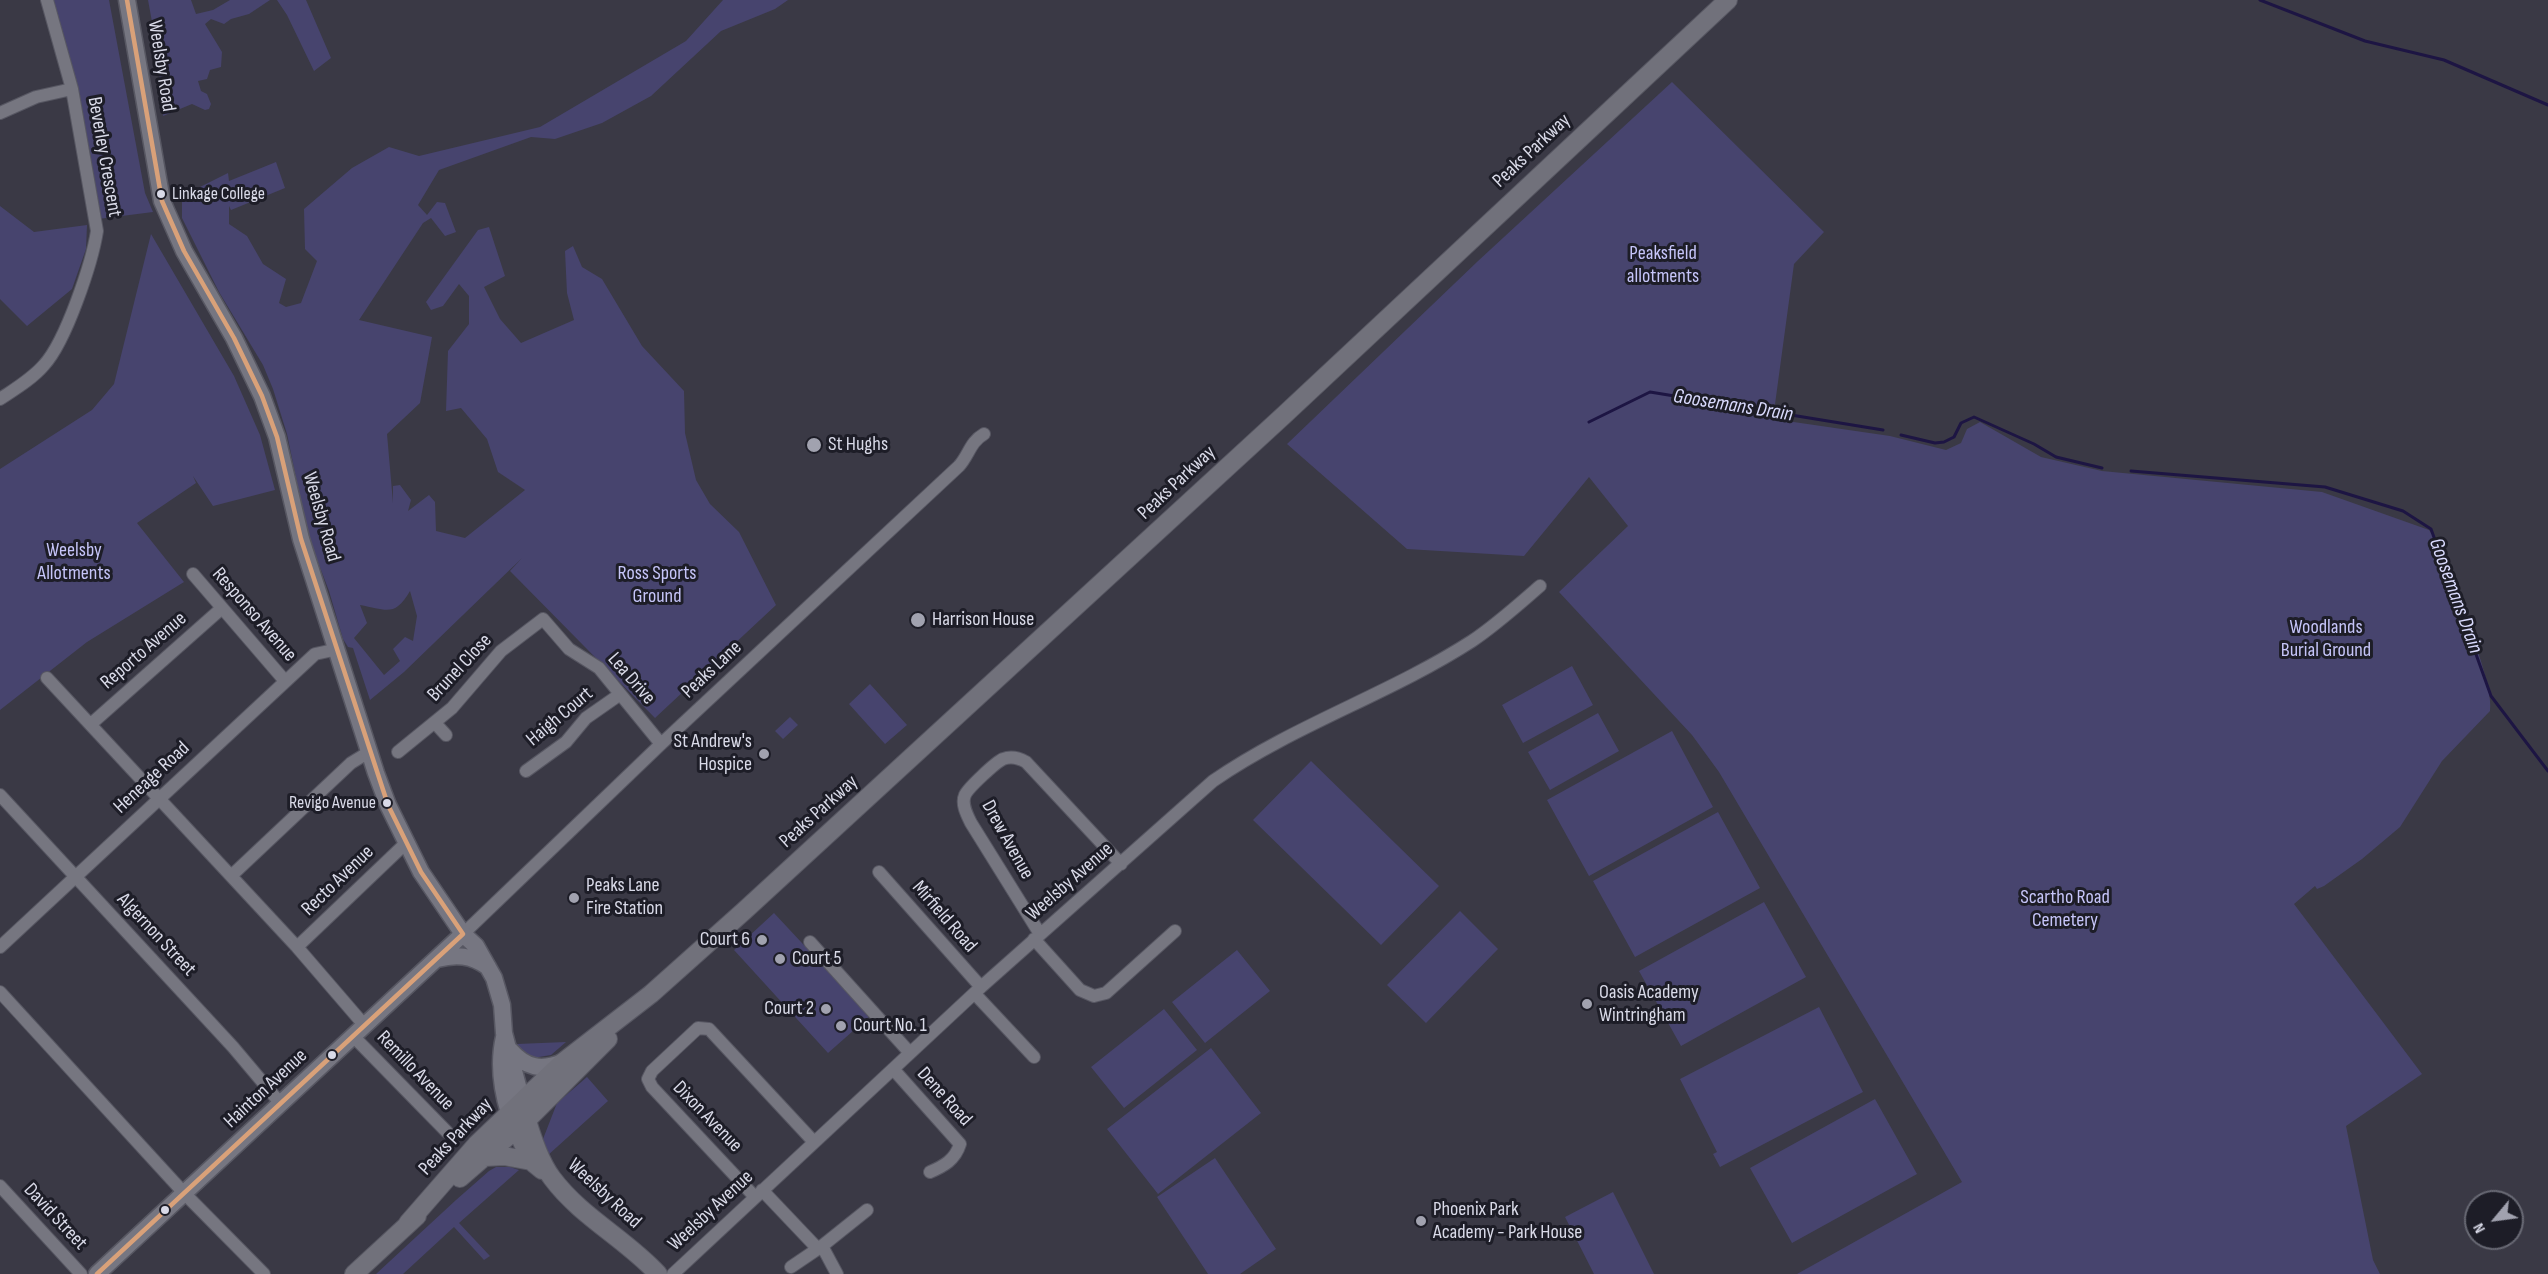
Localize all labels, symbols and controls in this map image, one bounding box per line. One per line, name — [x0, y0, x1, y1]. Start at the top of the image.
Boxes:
street label: Weelsby Road — [142, 19, 180, 113]
street label: Beverley Crescent — [82, 95, 126, 219]
street label: Peaks Parkway — [1488, 109, 1576, 193]
place label: Linkage College — [172, 183, 265, 205]
marker: Linkage College — [155, 188, 167, 200]
park label: Peaksfield allotments — [1627, 242, 1699, 289]
water label: Goosemans Drain — [1671, 384, 1795, 428]
place label: St Hughs — [828, 433, 888, 457]
marker: St Hughs — [805, 436, 823, 454]
street label: Peaks Parkway — [1133, 441, 1221, 525]
street label: Weelsby Road — [297, 469, 345, 565]
water label: Goosemans Drain — [2422, 535, 2488, 657]
park label: Weelsby Allotments — [37, 539, 111, 586]
park label: Ross Sports Ground — [618, 562, 696, 609]
street label: Responso Avenue — [207, 563, 301, 667]
street label: Reporto Avenue — [96, 607, 192, 695]
place label: Harrison House — [932, 608, 1034, 632]
marker: Harrison House — [909, 611, 927, 629]
park label: Woodlands Burial Ground — [2281, 616, 2371, 663]
street label: Brunel Close — [423, 629, 497, 707]
street label: Peaks Lane — [677, 636, 747, 704]
street label: Lea Drive — [602, 648, 660, 710]
street label: Haigh Court — [522, 682, 598, 752]
place label: St Andrew's Hospice — [673, 730, 752, 777]
street label: Heneage Road — [109, 737, 195, 819]
marker: St Andrew's Hospice — [757, 747, 771, 761]
street label: Peaks Parkway — [775, 770, 863, 854]
place label: Revigo Avenue — [289, 792, 376, 814]
street label: Drew Avenue — [976, 796, 1038, 884]
marker: Revigo Avenue — [381, 797, 393, 809]
street label: Weelsby Avenue — [1022, 838, 1118, 926]
street label: Recto Avenue — [297, 841, 379, 921]
place label: Peaks Lane Fire Station — [586, 874, 663, 921]
street label: Mirfield Road — [906, 876, 982, 958]
park label: Scartho Road Cemetery — [2020, 886, 2110, 933]
street label: Algernon Street — [111, 888, 201, 982]
marker: Peaks Lane Fire Station — [567, 891, 581, 905]
place label: Court 6 — [700, 928, 750, 952]
marker: Court 6 — [755, 933, 769, 947]
place label: Court 5 — [792, 947, 841, 971]
marker: Court 5 — [773, 952, 787, 966]
place label: Oasis Academy Wintringham — [1599, 981, 1699, 1028]
place label: Court 2 — [764, 997, 814, 1021]
marker: Oasis Academy Wintringham — [1580, 997, 1594, 1011]
marker: Court 2 — [819, 1002, 833, 1016]
place label: Court No. 1 — [853, 1014, 927, 1038]
marker: Court No. 1 — [834, 1019, 848, 1033]
street label: Remillo Avenue — [371, 1026, 459, 1116]
street label: Hainton Avenue — [219, 1044, 313, 1134]
unlabelled marker — [326, 1049, 338, 1061]
street label: Dene Road — [911, 1063, 977, 1131]
street label: Dixon Avenue — [667, 1076, 747, 1158]
street label: Peaks Parkway — [414, 1093, 498, 1181]
street label: Weelsby Road — [562, 1154, 646, 1234]
street label: Weelsby Avenue — [663, 1166, 759, 1256]
street label: David Street — [18, 1179, 92, 1255]
north arrow — [2464, 1190, 2524, 1250]
place label: Phoenix Park Academy - Park House — [1433, 1198, 1582, 1245]
unlabelled marker — [159, 1204, 171, 1216]
marker: Phoenix Park Academy - Park House — [1414, 1214, 1428, 1228]
text: N — [2469, 1220, 2490, 1236]

